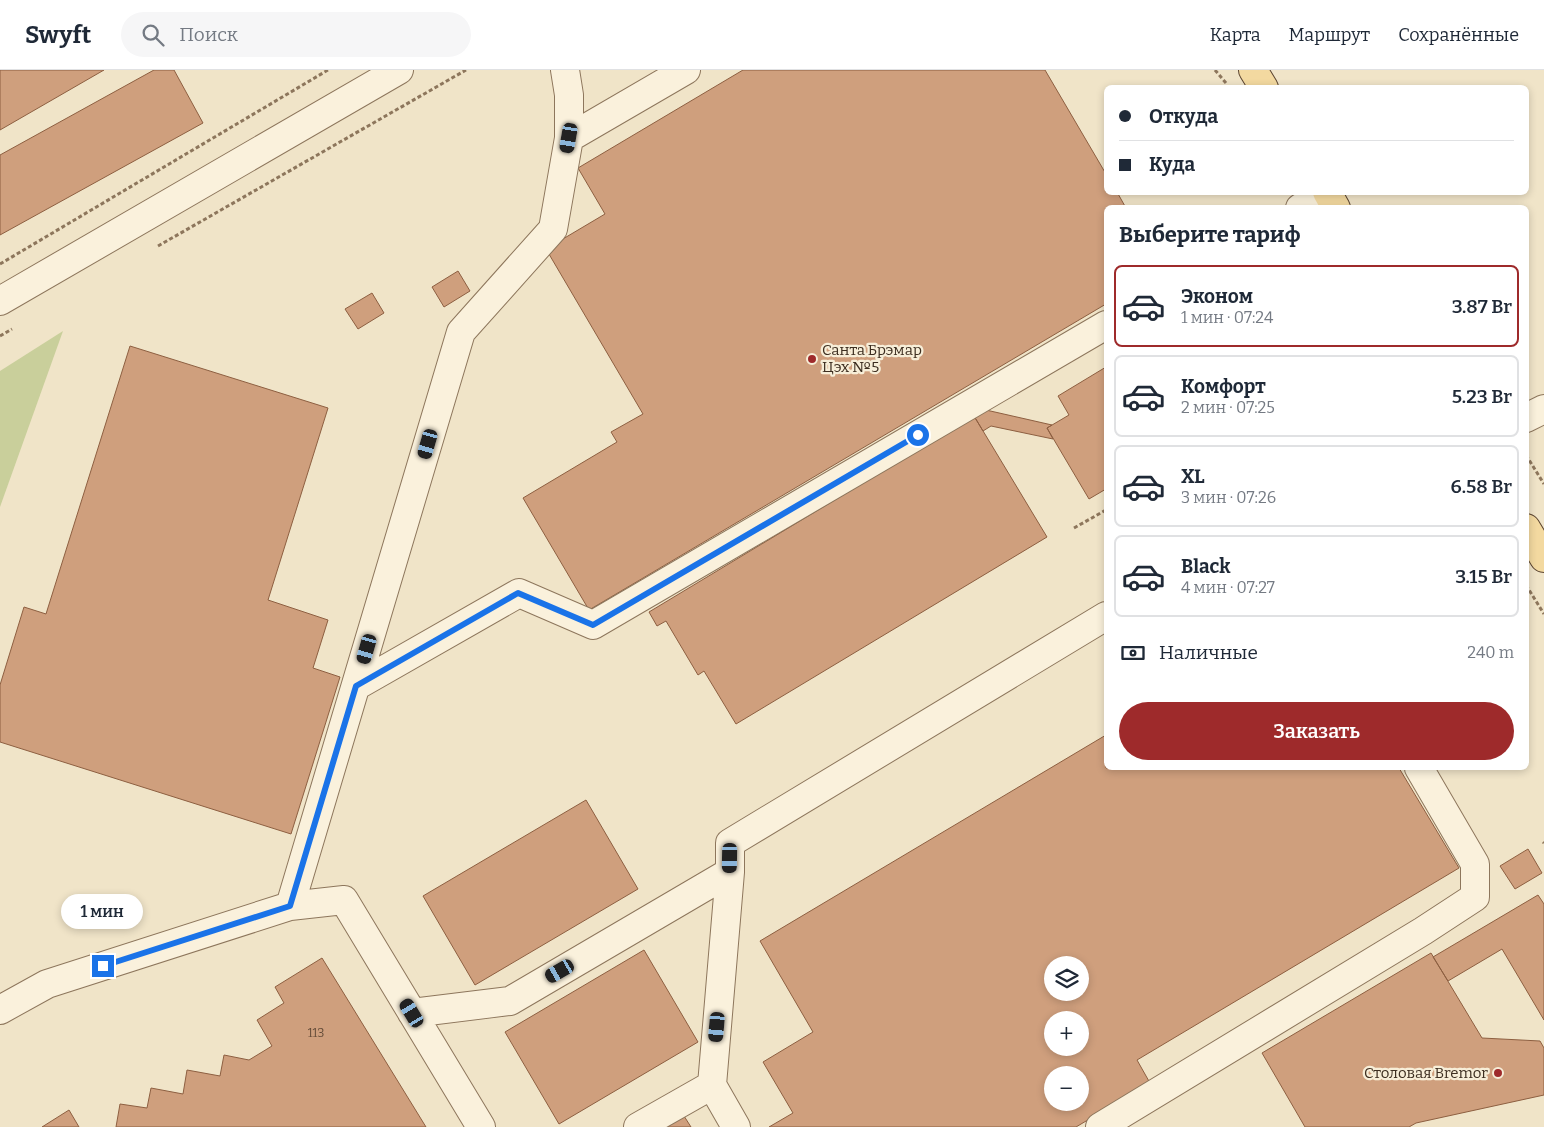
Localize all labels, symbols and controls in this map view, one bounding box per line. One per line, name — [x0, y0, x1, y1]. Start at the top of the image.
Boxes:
search box — [121, 12, 471, 57]
text: Swyft — [25, 21, 91, 49]
icon: search — [139, 21, 167, 49]
text: Поиск — [179, 23, 238, 46]
text: Карта — [1210, 24, 1261, 46]
text: Маршрут — [1289, 24, 1370, 46]
text: Сохранённые — [1398, 24, 1519, 46]
text: Откуда — [1149, 105, 1218, 128]
car — [559, 122, 578, 154]
text: Куда — [1149, 153, 1195, 176]
text: Выберите тариф — [1119, 221, 1300, 248]
icon: car — [1121, 284, 1166, 329]
text: Эконом — [1181, 285, 1253, 308]
text: 3.87 Br — [1452, 295, 1512, 318]
text: 1 мин · 07:24 — [1181, 308, 1273, 327]
place label: Санта Брэмар Цэх №5 — [822, 341, 922, 376]
marker: Санта Брэмар Цэх №5 — [806, 353, 818, 365]
icon: car — [1121, 374, 1166, 419]
text: Комфорт — [1181, 375, 1266, 398]
text: 5.23 Br — [1452, 385, 1512, 408]
text: 2 мин · 07:25 — [1181, 398, 1275, 417]
route start — [907, 424, 929, 446]
car — [416, 428, 439, 460]
icon: car — [1121, 464, 1166, 509]
text: XL — [1181, 465, 1205, 488]
text: 6.58 Br — [1450, 475, 1512, 498]
text: 3 мин · 07:26 — [1181, 488, 1276, 507]
icon: car — [1121, 554, 1166, 599]
text: Black — [1181, 555, 1231, 578]
text: 3.15 Br — [1455, 565, 1512, 588]
text: 4 мин · 07:27 — [1181, 578, 1275, 597]
car — [355, 633, 378, 665]
icon: cash — [1119, 639, 1147, 667]
text: Наличные — [1159, 641, 1258, 664]
text: 240 m — [1467, 643, 1514, 662]
button: Заказать — [1119, 702, 1514, 760]
car — [722, 843, 737, 873]
callout: 1 мин — [62, 894, 144, 928]
text: 1 мин — [80, 902, 124, 921]
route end — [92, 955, 114, 977]
map controls — [1044, 956, 1089, 1111]
button: layers — [1044, 956, 1089, 1001]
car — [543, 957, 576, 985]
car — [397, 996, 426, 1030]
car — [708, 1011, 725, 1043]
button: + — [1044, 1011, 1089, 1056]
house number: 113 — [308, 1026, 324, 1040]
place label: Столовая Bremor — [1364, 1064, 1488, 1082]
button: − — [1044, 1066, 1089, 1111]
marker: Столовая Bremor — [1492, 1067, 1504, 1079]

